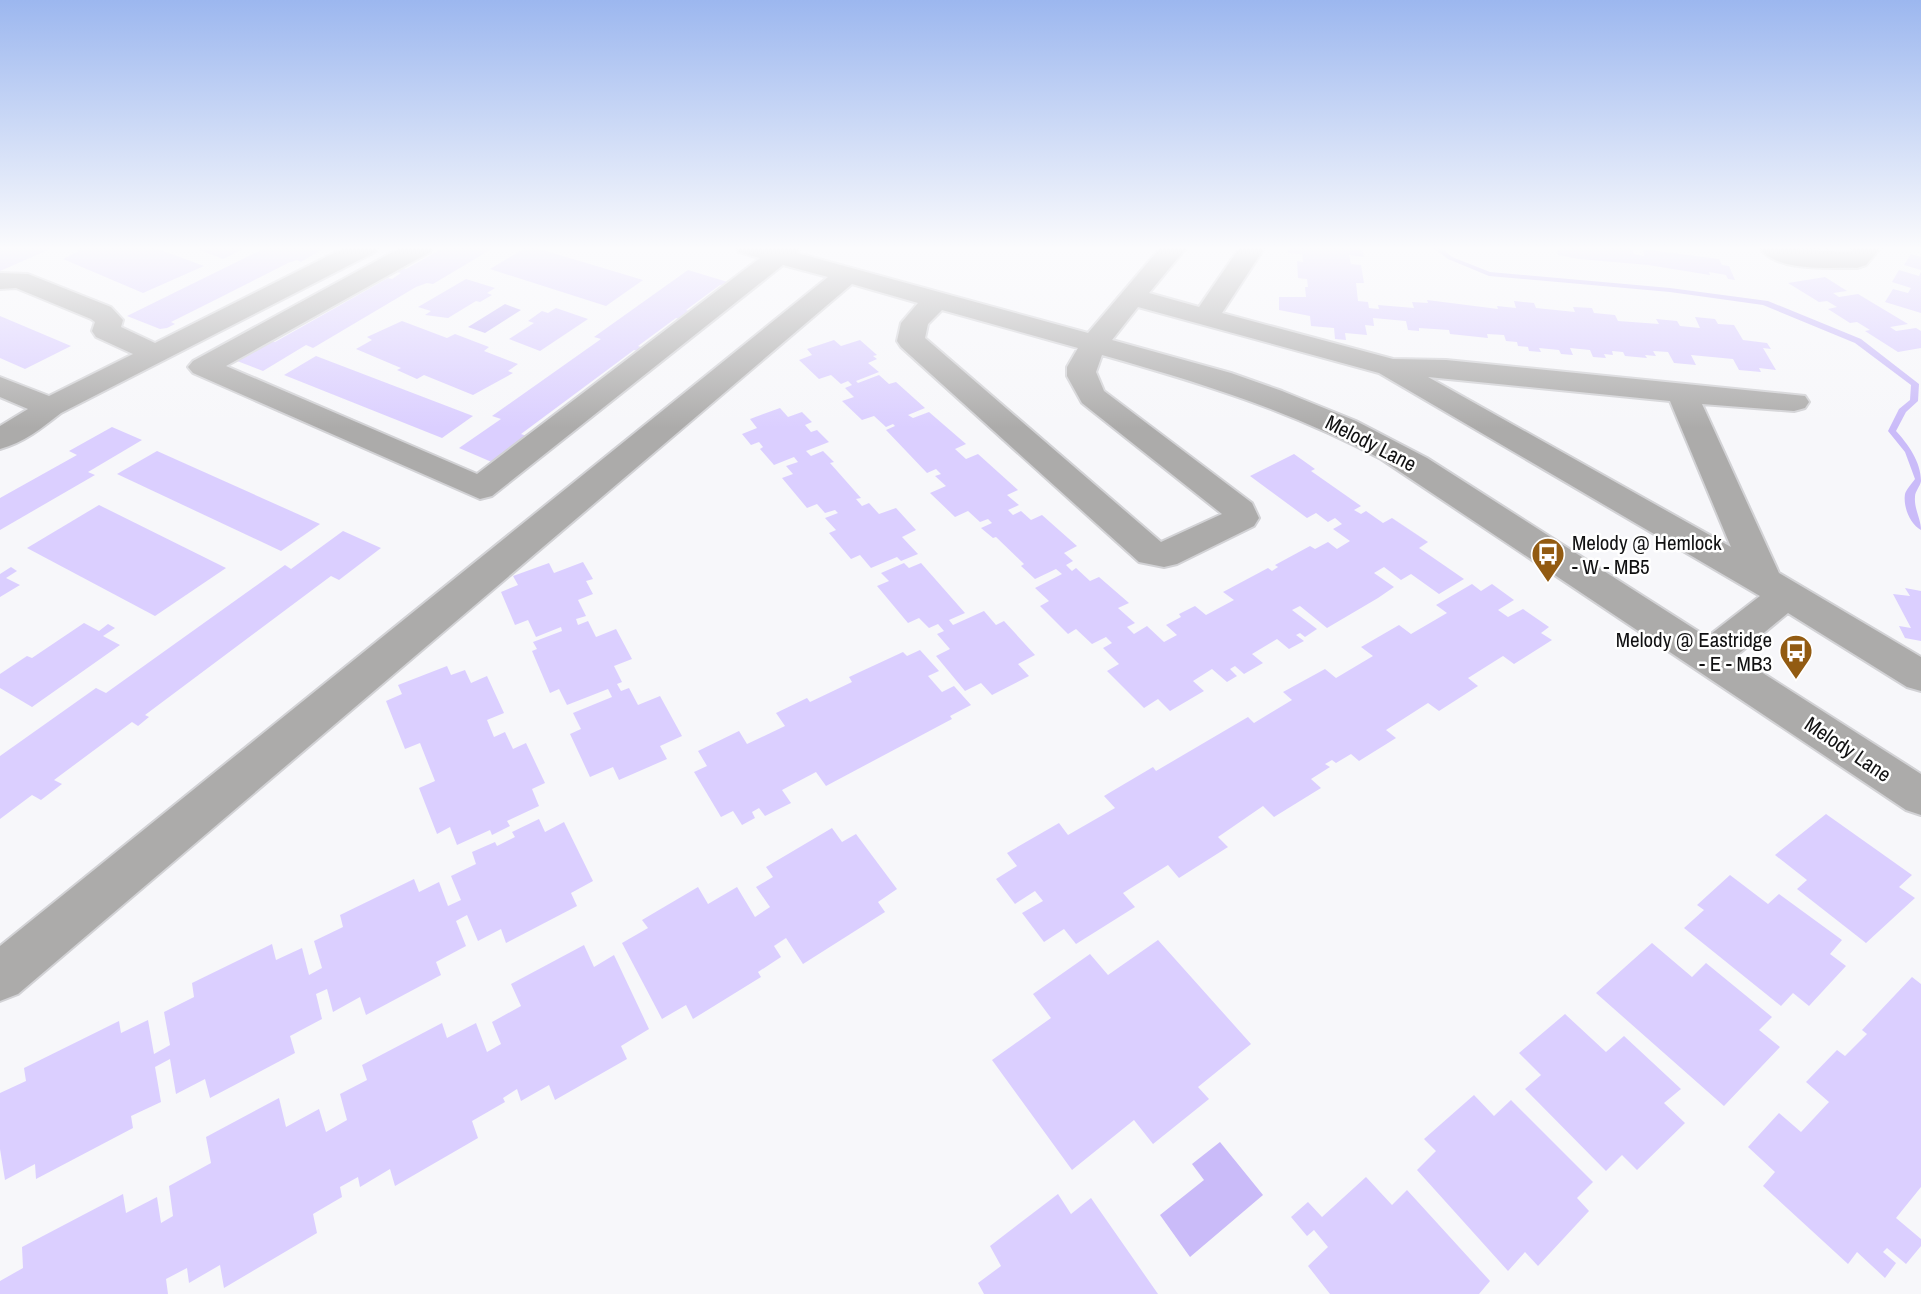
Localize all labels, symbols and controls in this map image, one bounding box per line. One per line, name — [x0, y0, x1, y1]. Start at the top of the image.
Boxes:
street label: Melody Lane — [1320, 408, 1422, 478]
place label: Melody @ Hemlock - W - MB5 — [1572, 528, 1722, 581]
bus stop icon: Melody @ Hemlock - W - MB5 — [1529, 535, 1567, 584]
place label: Melody @ Eastridge - E - MB3 — [1616, 625, 1772, 678]
bus stop icon: Melody @ Eastridge - E - MB3 — [1777, 632, 1815, 681]
street label: Melody Lane — [1799, 709, 1897, 789]

